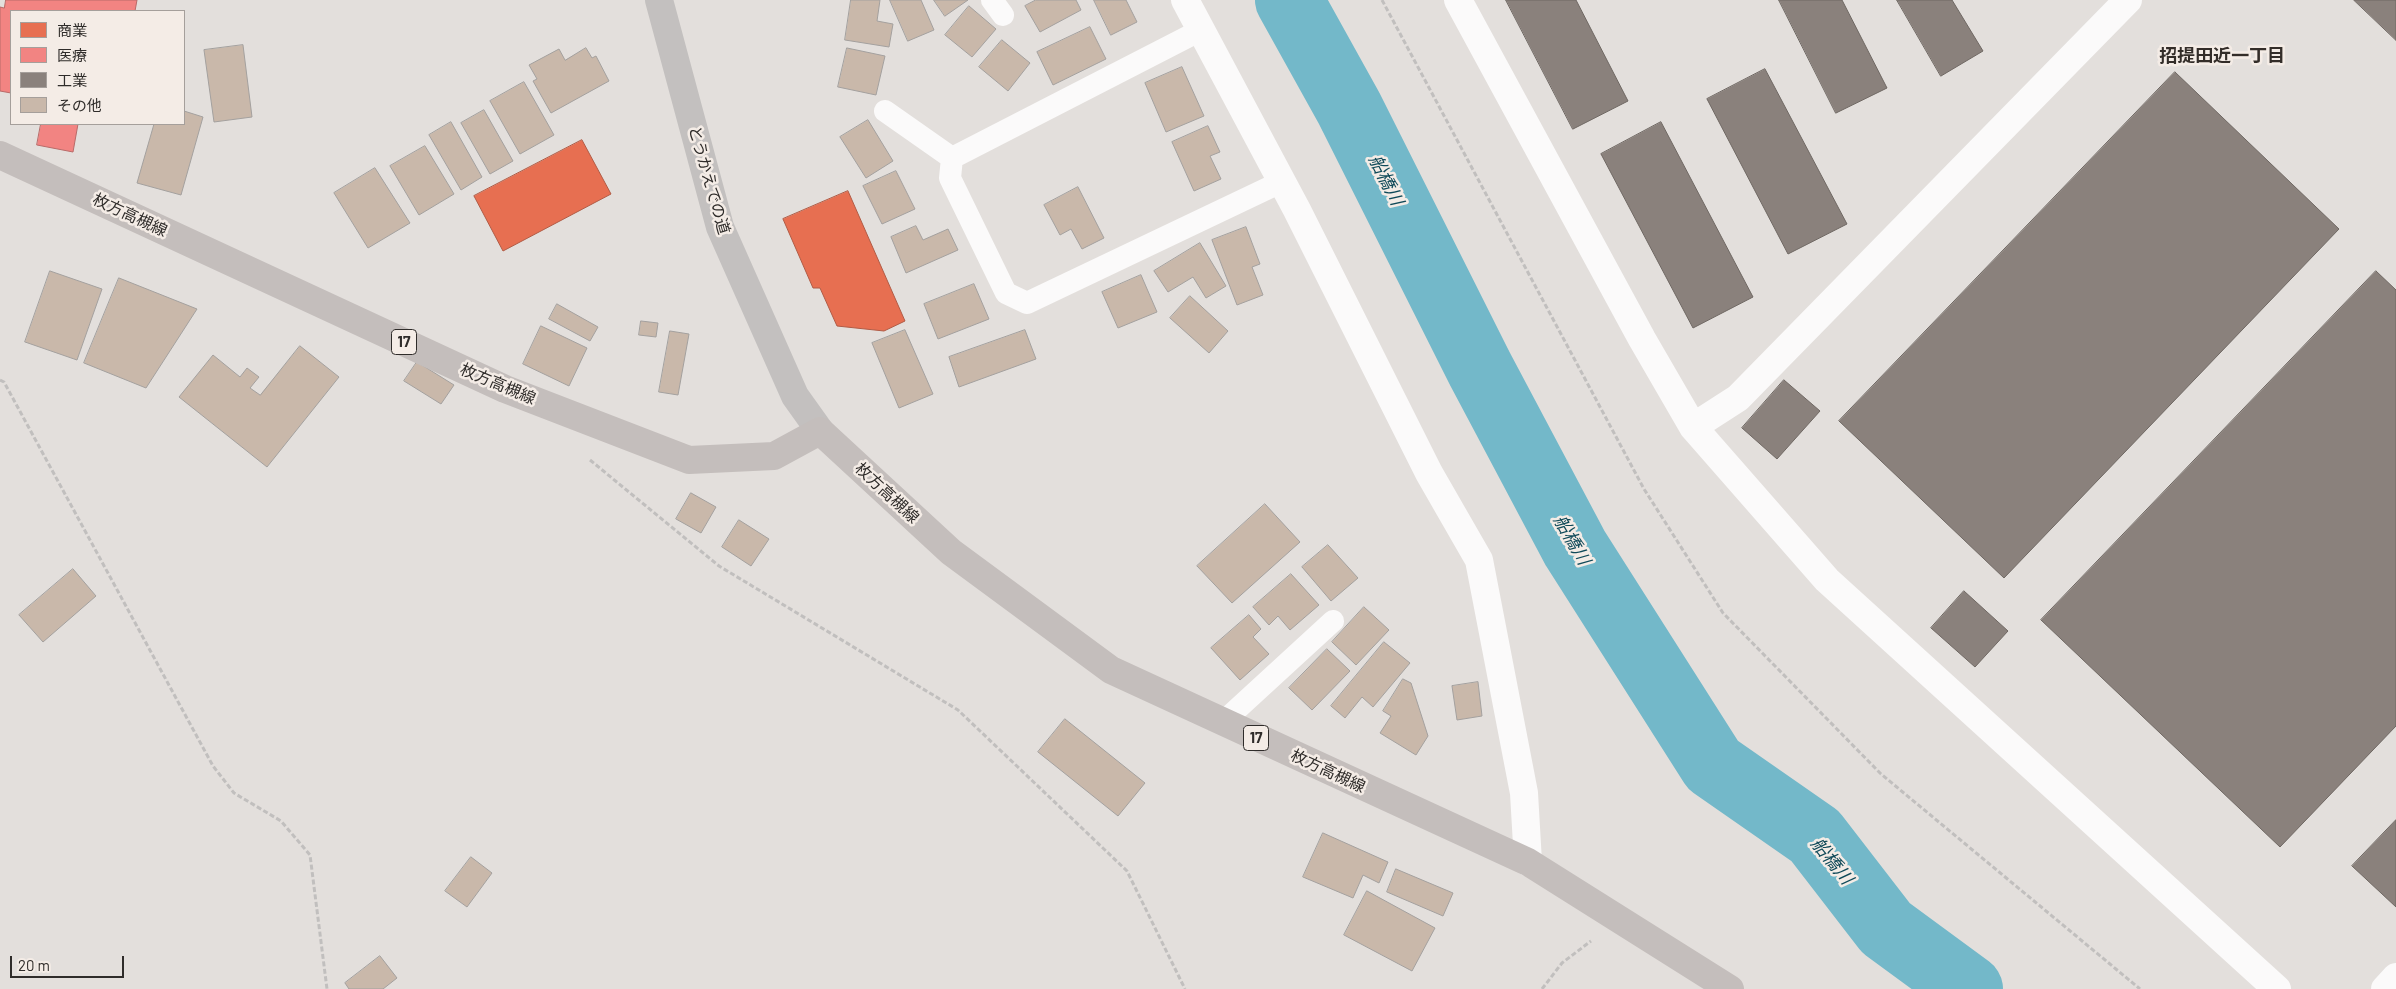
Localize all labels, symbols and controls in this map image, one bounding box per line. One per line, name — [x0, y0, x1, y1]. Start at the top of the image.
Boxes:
legend — [10, 10, 185, 125]
text: 商業 — [57, 21, 87, 39]
district label: 招提田近一丁目 — [2159, 45, 2285, 67]
text: 医療 — [57, 46, 87, 64]
text: 工業 — [57, 71, 87, 89]
text: その他 — [57, 96, 102, 114]
street label: とうかえでの道 — [684, 124, 734, 236]
water label: 船橋川 — [1364, 151, 1408, 209]
street label: 枚方高槻線 — [90, 189, 170, 241]
road number: 17 — [392, 330, 416, 354]
street label: 枚方高槻線 — [457, 360, 539, 408]
street label: 枚方高槻線 — [851, 459, 923, 527]
water label: 船橋川 — [1549, 511, 1595, 569]
road number: 17 — [1244, 726, 1268, 750]
street label: 枚方高槻線 — [1288, 745, 1368, 797]
water label: 船橋川 — [1807, 833, 1857, 889]
scale bar — [12, 946, 126, 978]
text: 20 m — [18, 956, 50, 974]

